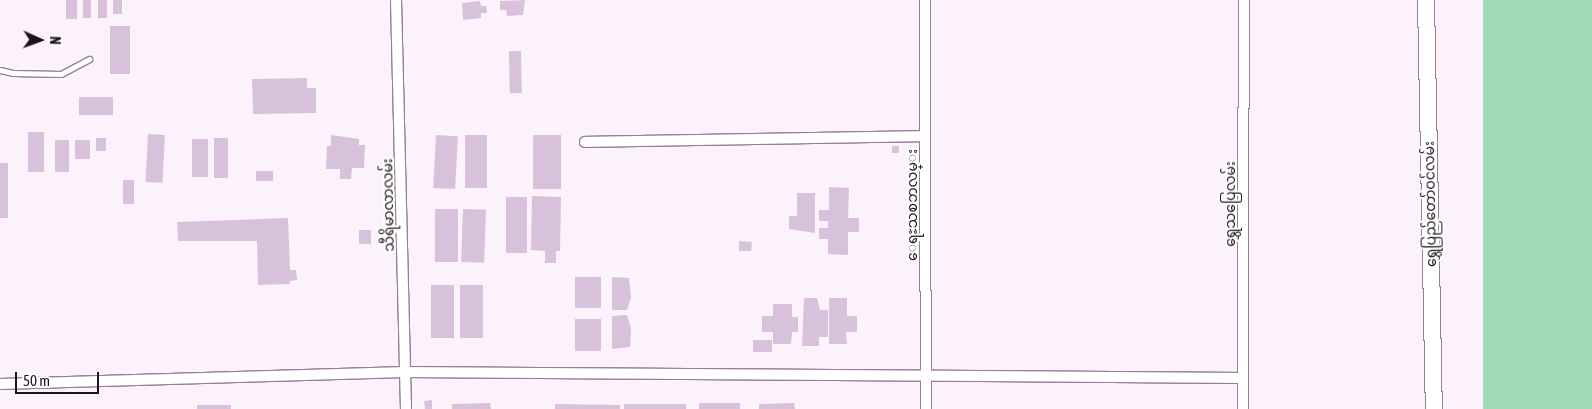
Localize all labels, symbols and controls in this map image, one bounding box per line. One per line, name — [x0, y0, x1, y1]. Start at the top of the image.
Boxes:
north arrow — [15, 15, 65, 65]
text: N — [47, 36, 63, 45]
street label: ရွှေပြည်တော်ဝင်လမ်း — [1421, 141, 1439, 267]
street label: ေရႊသစၥာလမ္း — [904, 149, 920, 261]
street label: သီရိမာလာလမ်း — [379, 158, 397, 252]
street label: ရွှေသပြေလမ်း — [1222, 161, 1238, 247]
scale bar — [18, 362, 101, 394]
text: 50 m — [23, 372, 50, 389]

